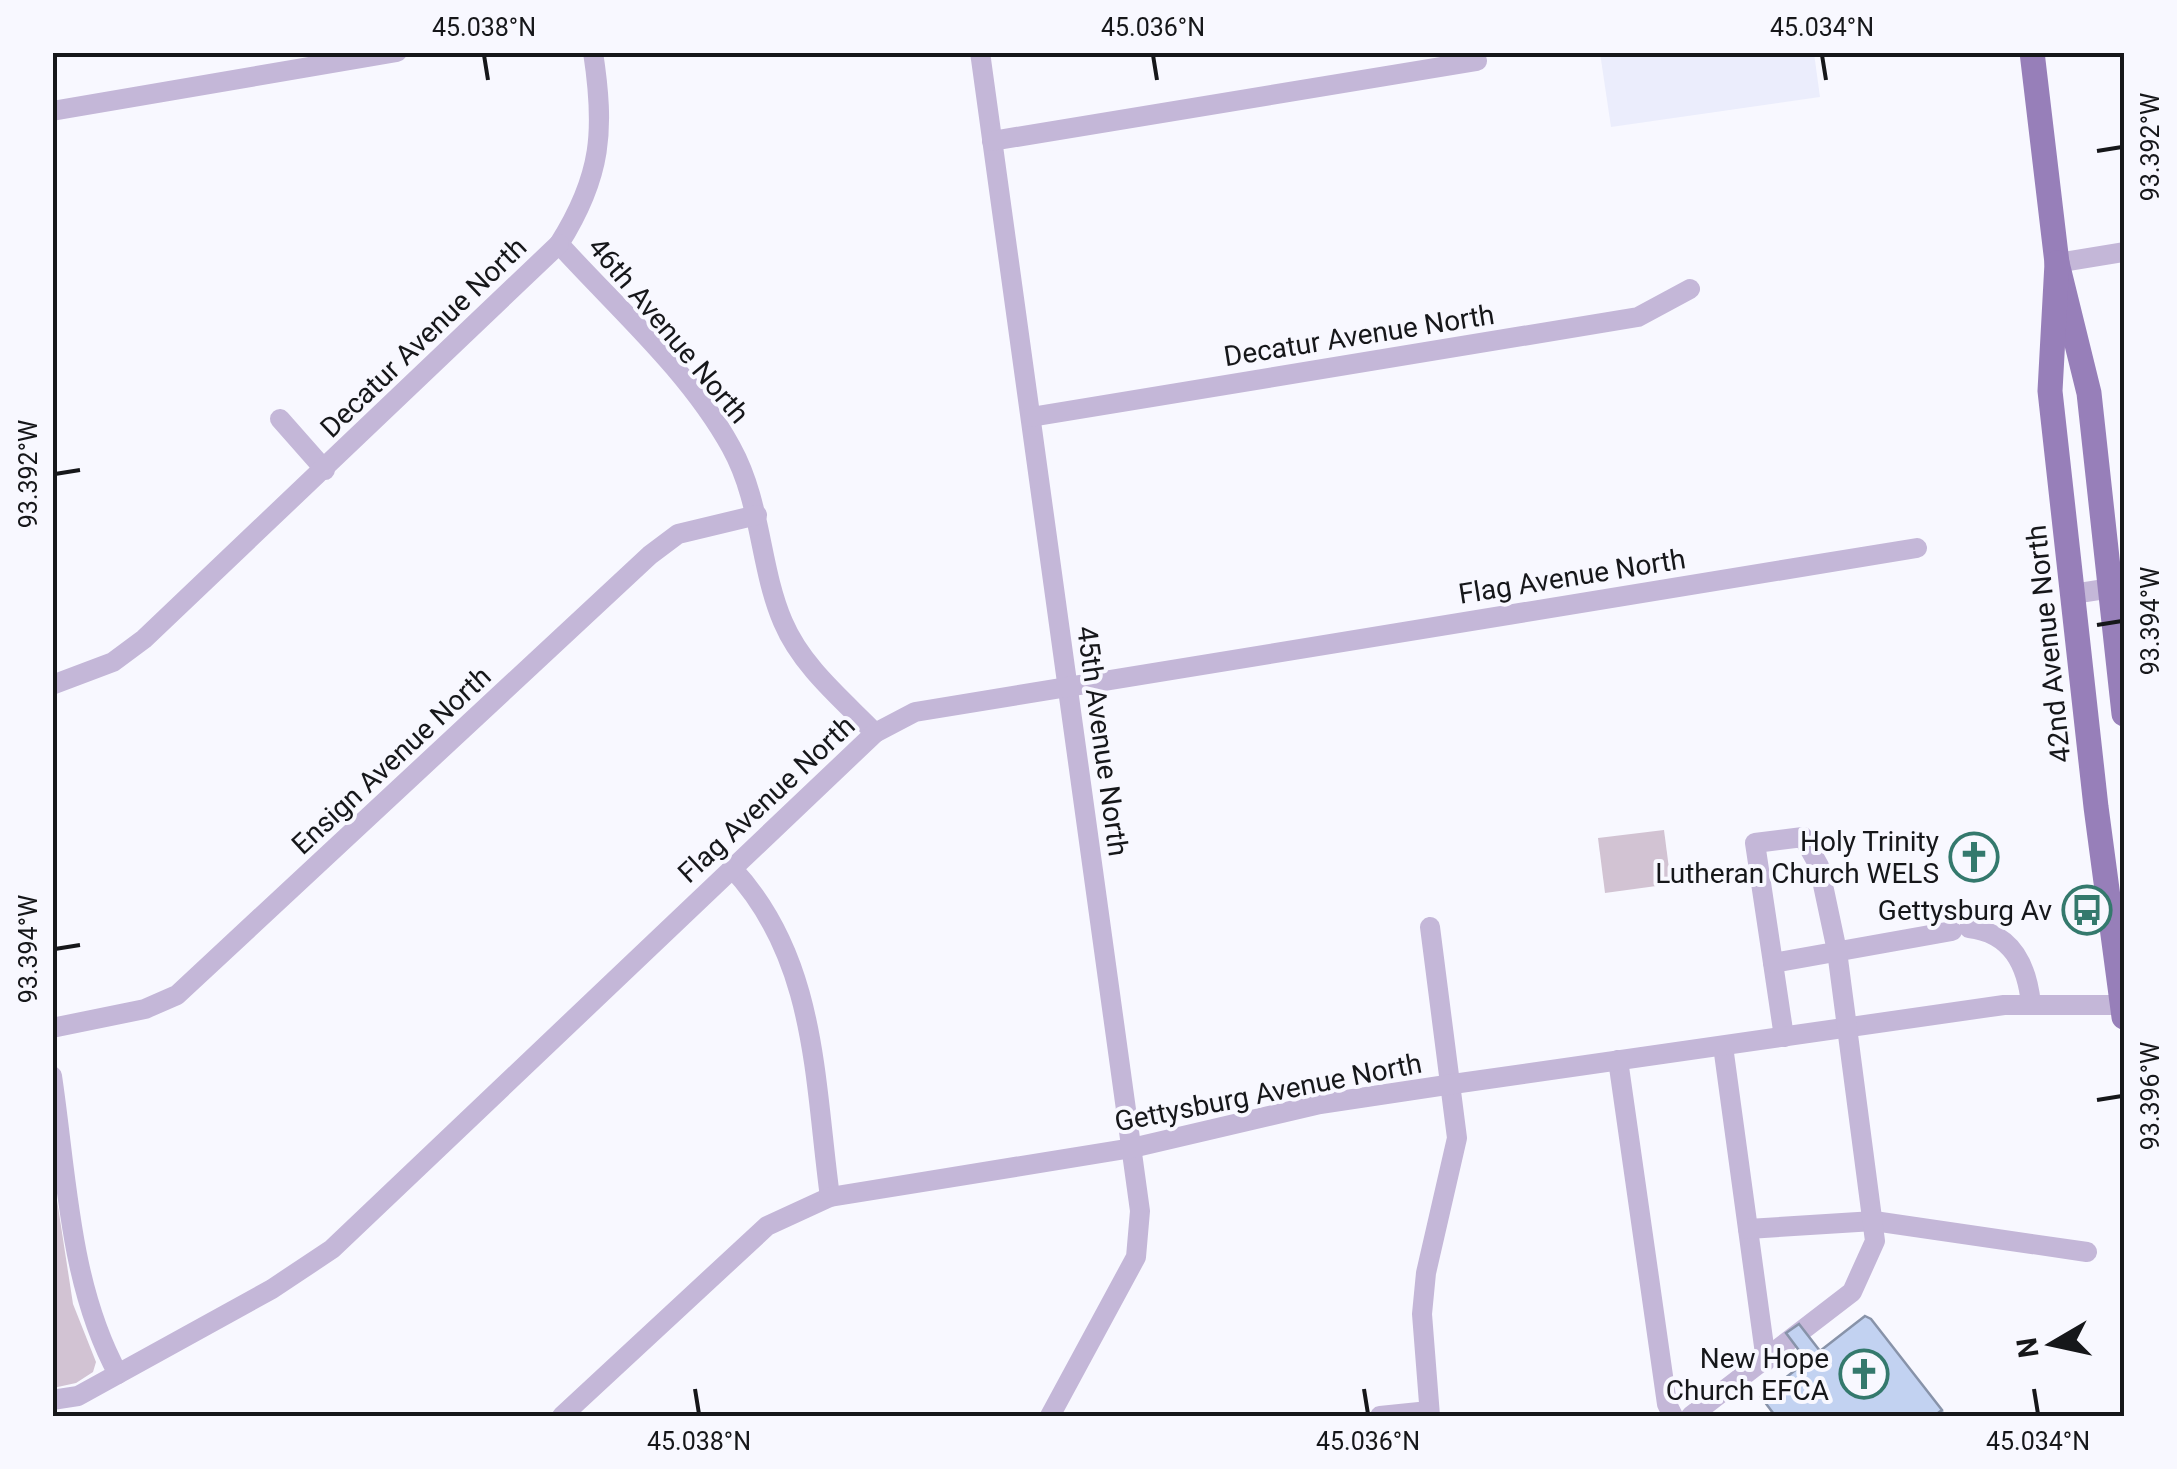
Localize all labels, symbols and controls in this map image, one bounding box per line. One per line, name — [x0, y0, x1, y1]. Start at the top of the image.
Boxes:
text: 45.038°N — [432, 13, 536, 42]
text: 45.036°N — [1101, 13, 1205, 42]
text: 45.034°N — [1770, 13, 1874, 42]
text: 93.392°W — [2136, 93, 2165, 201]
street label: Decatur Avenue North — [314, 231, 533, 444]
street label: 46th Avenue North — [581, 231, 756, 430]
street label: Decatur Avenue North — [1222, 298, 1497, 373]
text: 93.392°W — [14, 420, 43, 528]
street label: 42nd Avenue North — [2020, 523, 2077, 764]
street label: Flag Avenue North — [1456, 542, 1688, 611]
text: 93.394°W — [2136, 567, 2165, 675]
street label: 45th Avenue North — [1070, 624, 1135, 858]
street label: Ensign Avenue North — [285, 660, 498, 861]
street label: Flag Avenue North — [671, 709, 861, 890]
place label: Holy Trinity Lutheran Church WELS — [1655, 825, 1939, 890]
church icon: Holy Trinity Lutheran Church WELS — [1948, 831, 2000, 883]
bus stop icon: Gettysburg Av — [2061, 884, 2113, 936]
place label: Gettysburg Av — [1878, 894, 2052, 927]
text: 93.394°W — [14, 895, 43, 1003]
text: 93.396°W — [2136, 1042, 2165, 1150]
street label: Gettysburg Avenue North — [1112, 1047, 1424, 1138]
north arrow — [2002, 1294, 2102, 1394]
text: N — [2010, 1335, 2046, 1360]
place label: New Hope Church EFCA — [1666, 1342, 1829, 1407]
church icon: New Hope Church EFCA — [1838, 1348, 1890, 1400]
text: 45.038°N — [647, 1427, 751, 1456]
text: 45.036°N — [1316, 1427, 1420, 1456]
text: 45.034°N — [1986, 1427, 2090, 1456]

